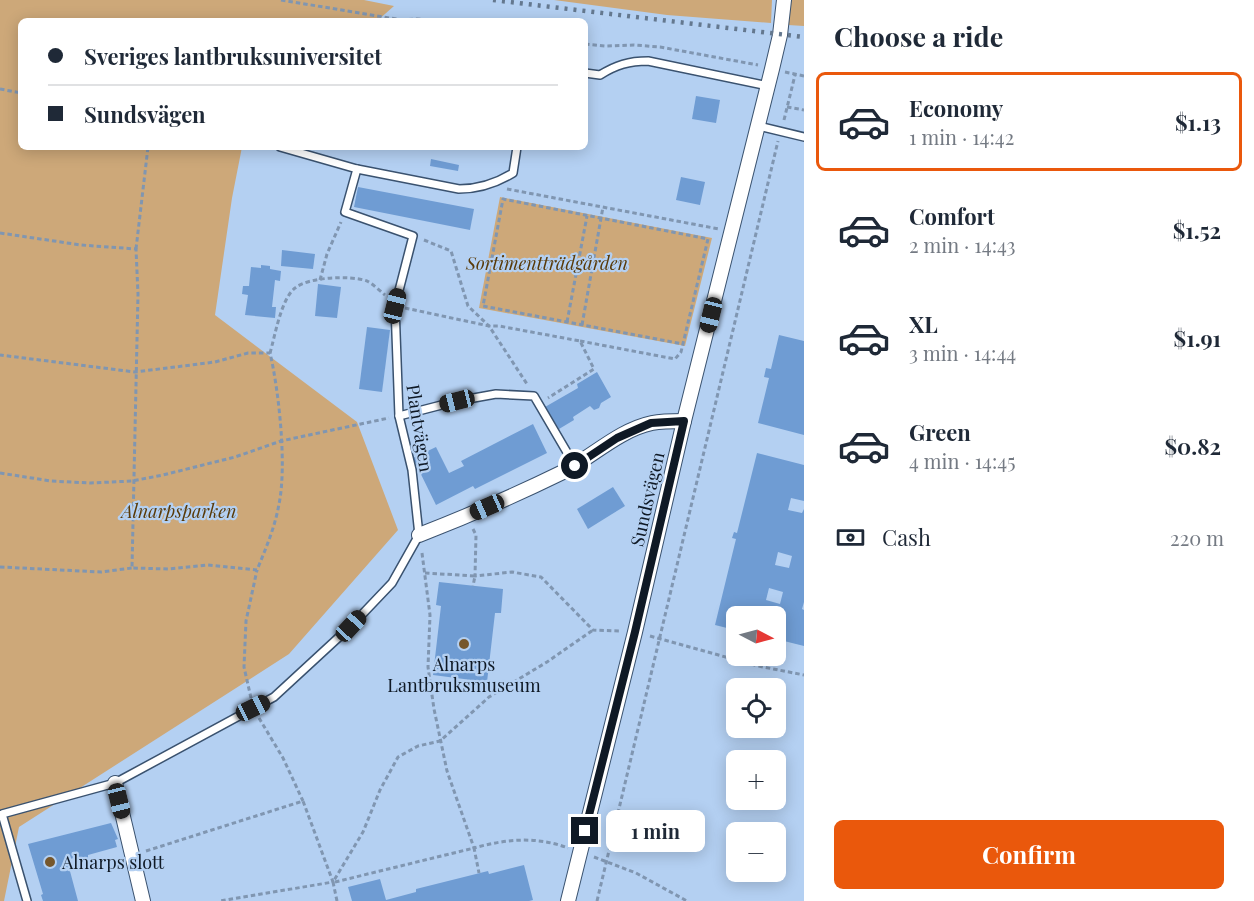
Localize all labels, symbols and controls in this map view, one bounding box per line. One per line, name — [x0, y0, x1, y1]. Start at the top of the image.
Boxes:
text: Choose a ride — [834, 18, 1003, 54]
text: Sveriges lantbruksuniversitet — [84, 41, 382, 71]
text: Economy — [909, 93, 1003, 123]
icon: car — [837, 95, 891, 149]
text: Sundsvägen — [84, 99, 206, 129]
text: $1.13 — [1175, 107, 1221, 137]
text: 1 min · 14:42 — [909, 123, 1014, 150]
text: Comfort — [909, 201, 995, 231]
icon: car — [837, 203, 891, 257]
text: $1.52 — [1173, 215, 1221, 245]
text: 2 min · 14:43 — [909, 231, 1016, 258]
park label: Sortimentträdgården — [465, 251, 628, 275]
car — [382, 286, 408, 326]
car — [698, 295, 724, 335]
text: XL — [909, 309, 938, 339]
icon: car — [837, 311, 891, 365]
text: $1.91 — [1174, 323, 1221, 353]
text: 3 min · 14:44 — [909, 339, 1016, 366]
street label: Plantvägen — [401, 382, 439, 474]
car — [437, 388, 477, 414]
text: Green — [909, 417, 971, 447]
icon: car — [837, 419, 891, 473]
text: $0.82 — [1164, 431, 1221, 461]
text: 4 min · 14:45 — [909, 447, 1015, 474]
street label: Sundsvägen — [624, 449, 670, 549]
route start — [561, 452, 588, 479]
car — [467, 491, 507, 523]
park label: Alnarpsparken — [119, 499, 237, 523]
icon: cash — [834, 521, 867, 554]
text: Cash — [882, 522, 931, 552]
text: 220 m — [1170, 524, 1224, 551]
north arrow — [726, 606, 786, 666]
map controls — [726, 606, 786, 882]
car — [332, 607, 370, 645]
marker: Alnarps Lantbruksmuseum — [457, 637, 471, 651]
place label: Alnarps Lantbruksmuseum — [387, 652, 541, 697]
button: locate — [726, 678, 786, 738]
car — [233, 692, 273, 724]
button: + — [726, 750, 786, 810]
car — [106, 781, 132, 821]
callout: 1 min — [606, 810, 705, 852]
route end — [571, 817, 598, 844]
text: 1 min — [631, 817, 680, 844]
button: Confirm — [834, 820, 1224, 889]
button: − — [726, 822, 786, 882]
place label: Alnarps slott — [61, 850, 165, 874]
marker: Alnarps slott — [43, 855, 57, 869]

